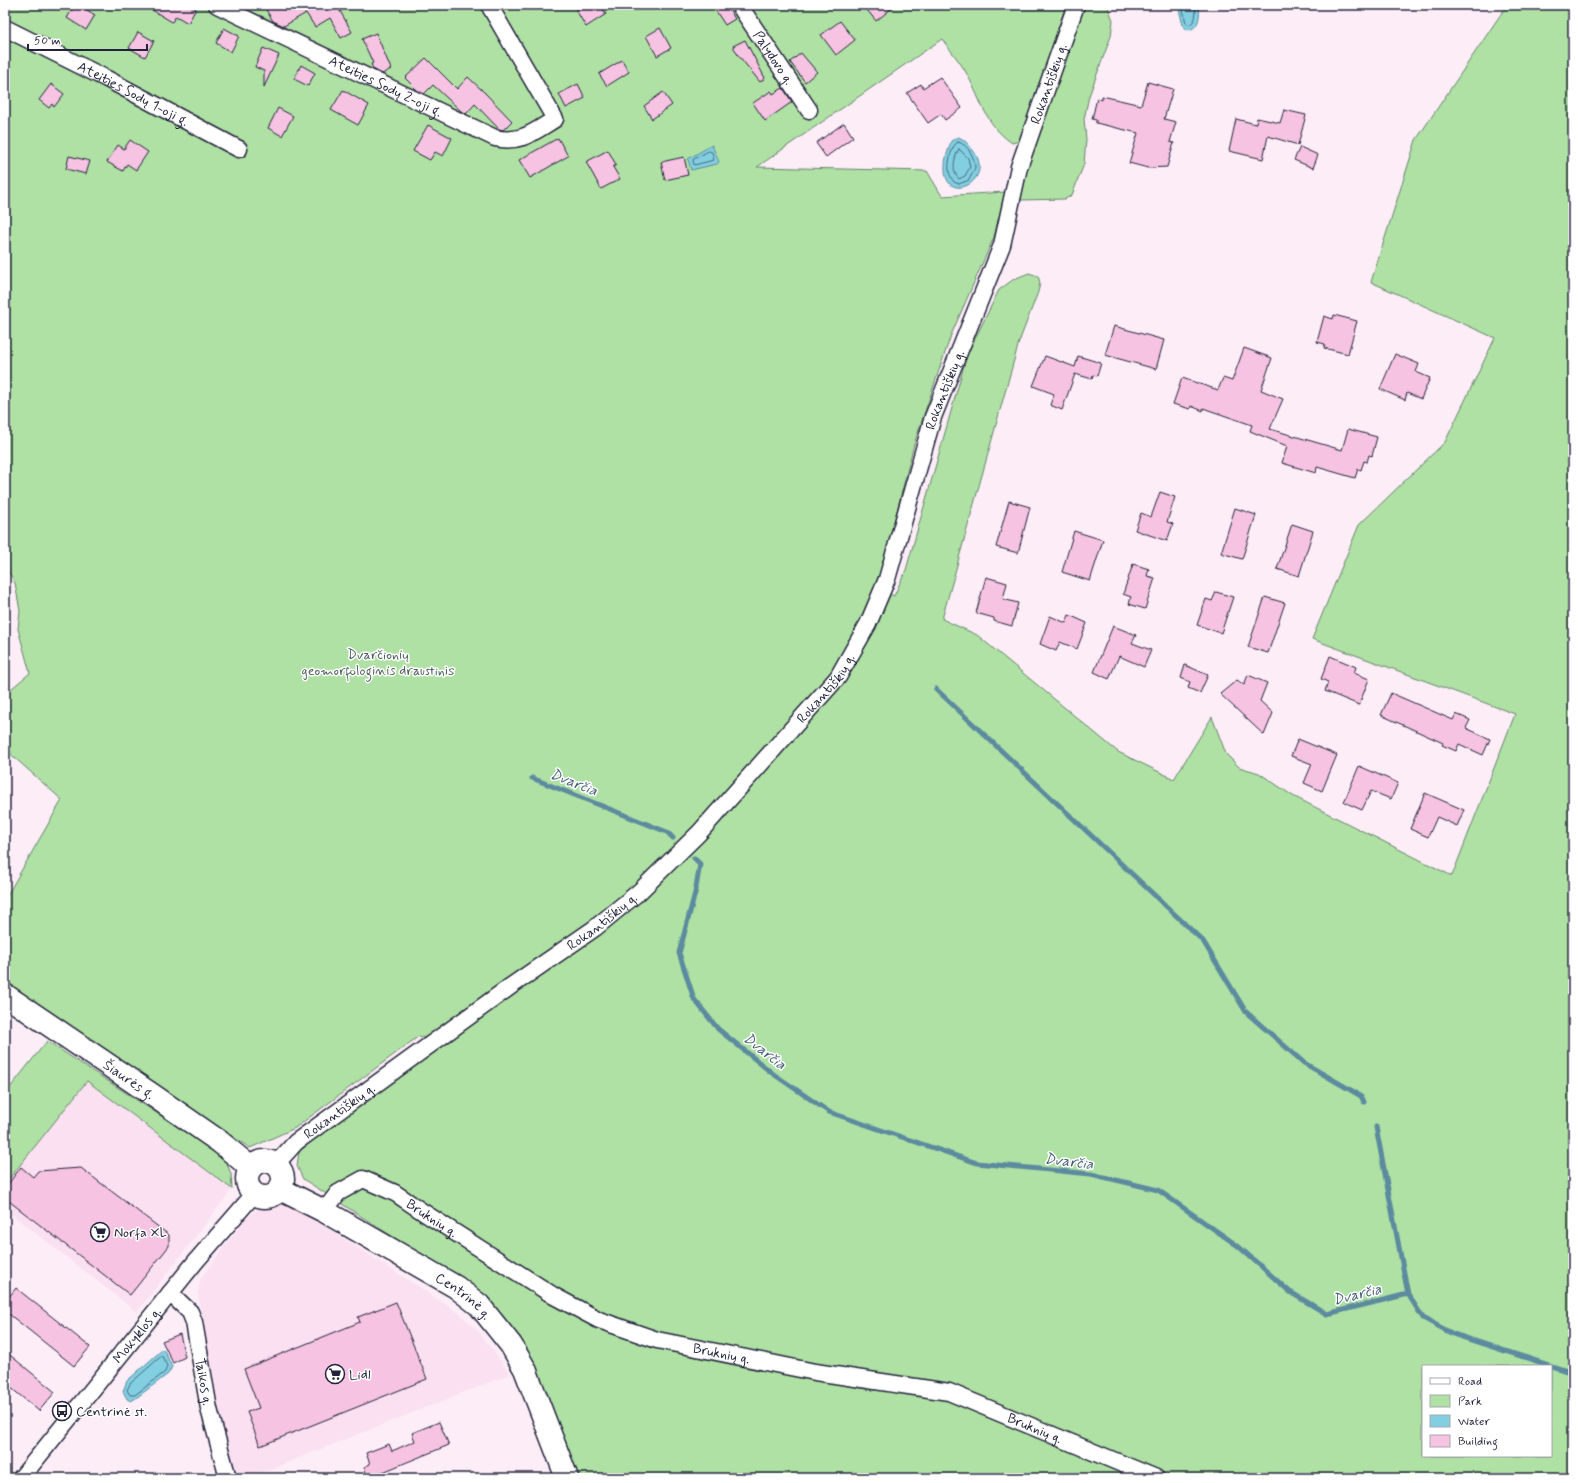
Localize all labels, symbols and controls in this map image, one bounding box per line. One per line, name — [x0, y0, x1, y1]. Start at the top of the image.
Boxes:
scale bar — [28, 26, 147, 52]
street label: Palydovo g. — [749, 28, 798, 88]
text: 50 m — [34, 33, 61, 49]
street label: Rokantiškių g. — [1027, 41, 1072, 127]
street label: Ateities Sodų 2-oji g. — [325, 52, 445, 122]
street label: Ateities Sodų 1-oji g. — [74, 58, 192, 131]
street label: Rokantiškių g. — [922, 347, 969, 432]
park label: Dvarčionių geomorfologinis draustinis — [302, 646, 454, 682]
street label: Rokantiškių g. — [793, 651, 859, 727]
water label: Dvarčia — [547, 764, 601, 802]
street label: Rokantiškių g. — [564, 889, 641, 955]
water label: Dvarčia — [739, 1029, 790, 1075]
street label: Šiaurės g. — [99, 1056, 158, 1104]
street label: Rokantiškių g. — [300, 1079, 379, 1144]
water label: Dvarčia — [1043, 1149, 1095, 1175]
street label: Bruknių g. — [402, 1195, 461, 1242]
supermarket icon: Norfa XL — [89, 1221, 111, 1243]
place label: Norfa XL — [114, 1224, 167, 1242]
street label: Centrinė g. — [432, 1269, 495, 1324]
water label: Dvarčia — [1331, 1279, 1384, 1311]
street label: Mokyklos g. — [109, 1303, 166, 1367]
street label: Bruknių g. — [691, 1339, 751, 1369]
street label: Taikos g. — [190, 1357, 216, 1407]
supermarket icon: Lidl — [324, 1363, 346, 1385]
legend — [1422, 1365, 1552, 1457]
place label: Lidl — [349, 1366, 371, 1384]
text: Road — [1458, 1374, 1482, 1390]
text: Park — [1458, 1394, 1482, 1410]
bus stop icon: Centrinė st. — [51, 1400, 73, 1422]
place label: Centrinė st. — [76, 1403, 147, 1421]
street label: Bruknių g. — [1005, 1409, 1065, 1448]
text: Water — [1458, 1414, 1490, 1430]
text: Building — [1458, 1434, 1498, 1451]

